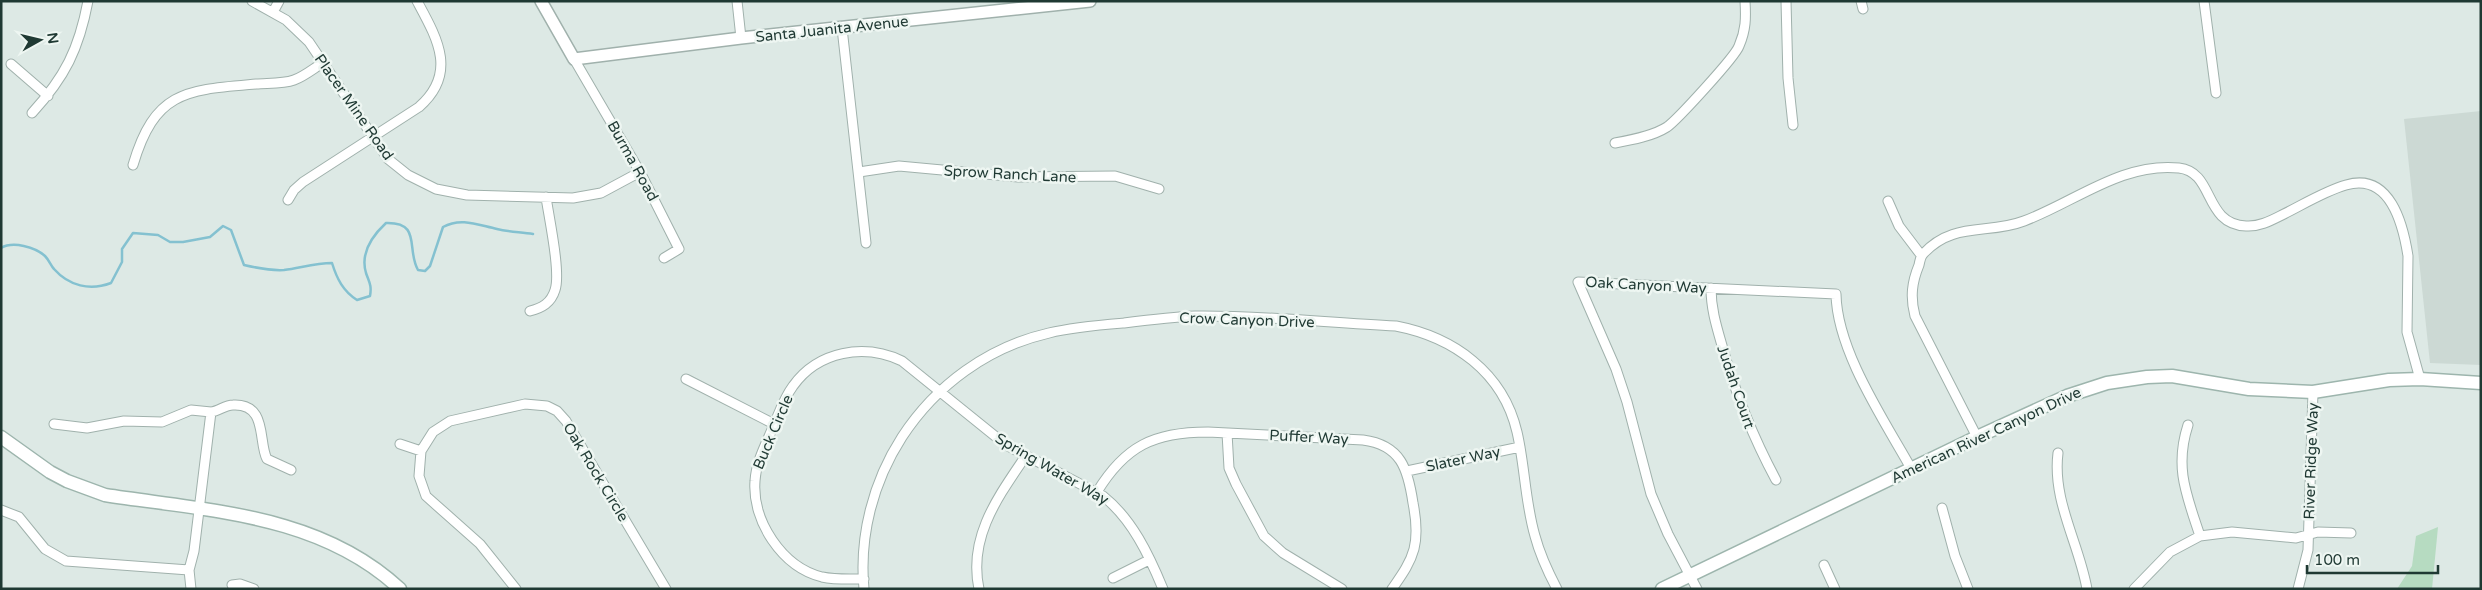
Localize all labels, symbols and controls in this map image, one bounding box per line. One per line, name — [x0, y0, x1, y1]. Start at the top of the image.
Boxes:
street label: Santa Juanita Avenue — [755, 12, 909, 46]
north arrow — [15, 15, 65, 65]
text: N — [43, 32, 62, 45]
street label: Placer Mine Road — [311, 50, 397, 164]
street label: Burma Road — [604, 118, 662, 204]
street label: Sprow Ranch Lane — [943, 162, 1077, 186]
street label: Oak Canyon Way — [1585, 273, 1707, 297]
street label: Crow Canyon Drive — [1179, 309, 1315, 331]
street label: Judah Court — [1713, 343, 1759, 431]
street label: American River Canyon Drive — [1888, 383, 2084, 487]
street label: Buck Circle — [749, 392, 797, 472]
street label: River Ridge Way — [2300, 402, 2322, 520]
street label: Oak Rock Circle — [559, 419, 633, 525]
street label: Puffer Way — [1269, 426, 1349, 448]
street label: Spring Water Way — [992, 429, 1112, 509]
street label: Slater Way — [1424, 442, 1502, 476]
scale bar — [2307, 542, 2438, 574]
text: 100 m — [2314, 551, 2360, 569]

